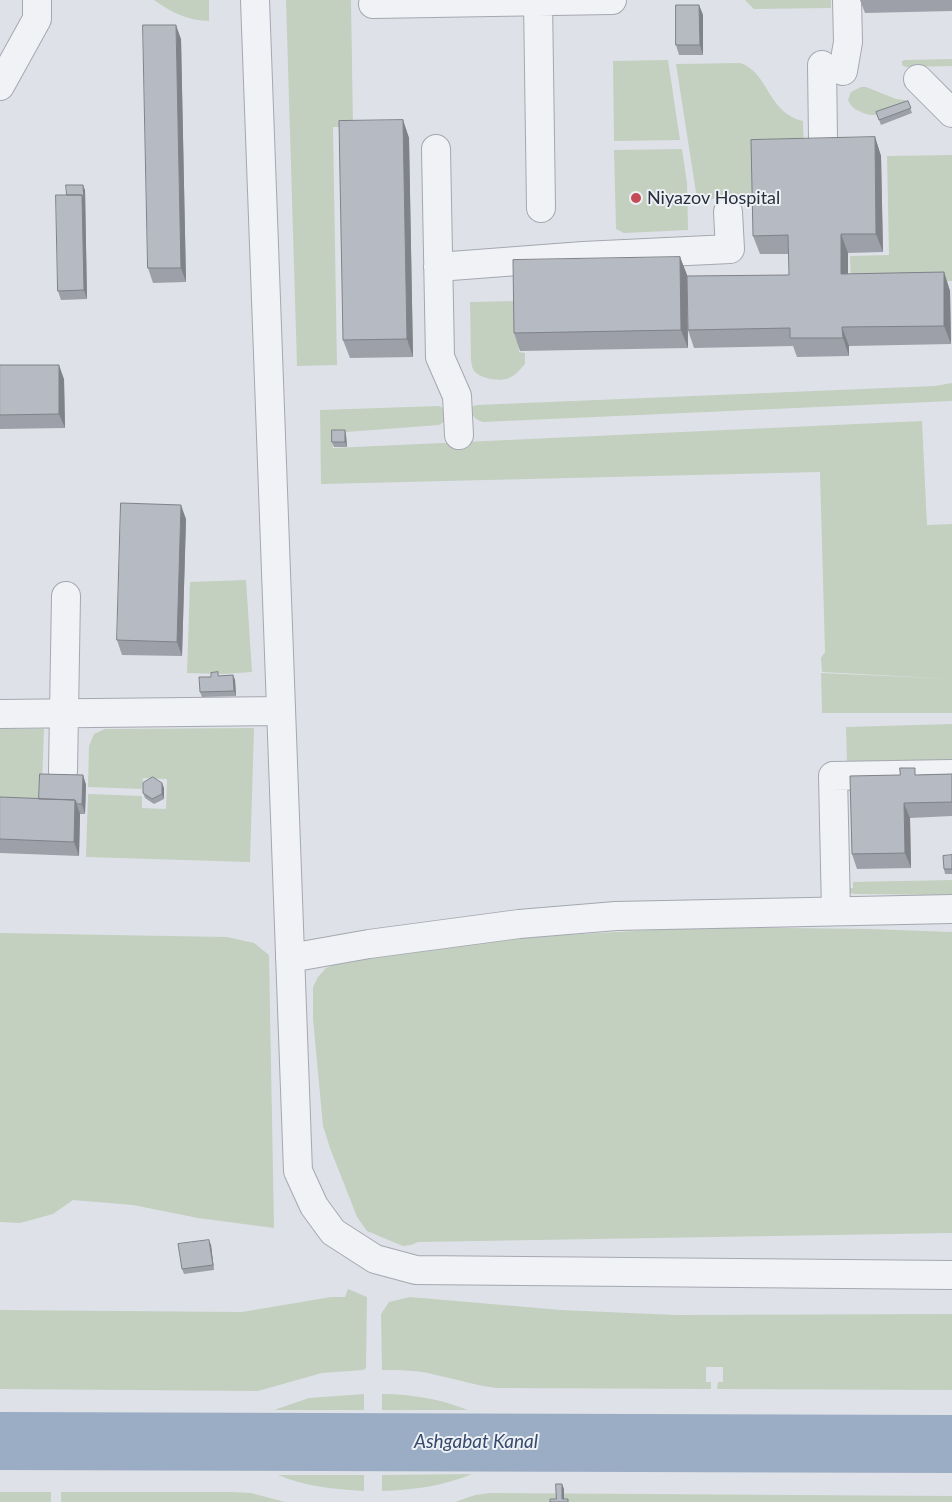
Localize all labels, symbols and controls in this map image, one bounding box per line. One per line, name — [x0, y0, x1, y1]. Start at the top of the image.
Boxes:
place label: Niyazov Hospital — [647, 187, 780, 209]
marker: Niyazov Hospital — [629, 191, 643, 205]
water label: Ashgabat Kanal — [414, 1431, 538, 1453]

